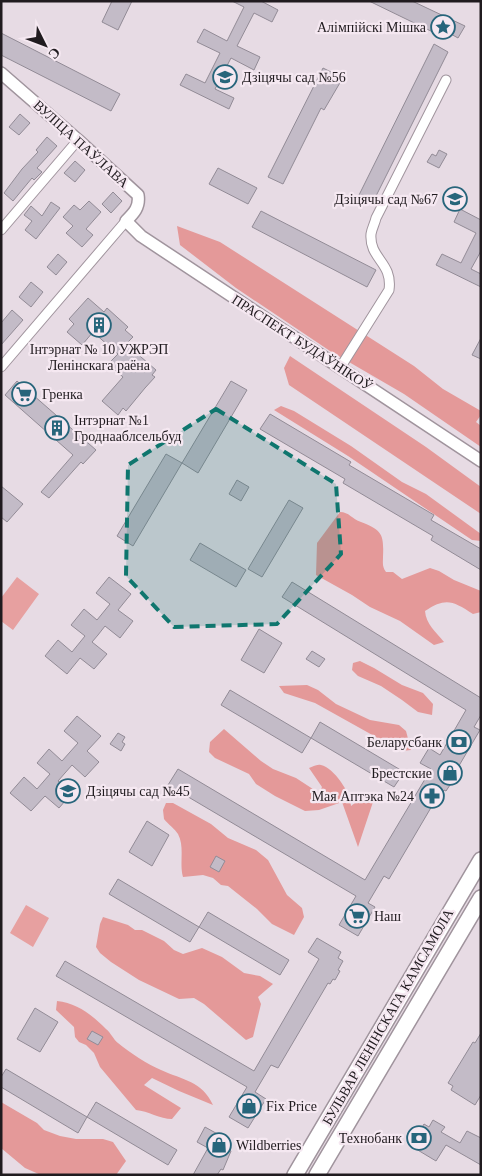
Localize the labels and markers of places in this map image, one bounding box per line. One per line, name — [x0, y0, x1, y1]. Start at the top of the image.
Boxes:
place icon: Алімпійскі Мішка — [430, 14, 456, 40]
place label: Алімпійскі Мішка — [317, 20, 427, 35]
school or university icon: Дзіцячы сад №56 — [212, 64, 238, 90]
place label: Дзіцячы сад №56 — [242, 70, 346, 85]
school or university icon: Дзіцячы сад №67 — [442, 186, 468, 212]
place label: Дзіцячы сад №67 — [334, 192, 438, 207]
building icon: Інтэрнат № 10 УЖРЭП Ленінскага раёна — [86, 312, 112, 338]
place label: Інтэрнат № 10 УЖРЭП Ленінскага раёна — [30, 342, 168, 373]
supermarket icon: Гренка — [11, 381, 37, 407]
place label: Гренка — [42, 387, 84, 402]
place label: Інтэрнат №1 Гроднааблсельбуд — [74, 413, 181, 444]
building icon: Інтэрнат №1 Гроднааблсельбуд — [44, 415, 70, 441]
bank icon: Беларусбанк — [446, 729, 472, 755]
place label: Беларусбанк — [367, 735, 442, 750]
shop icon: Брестские — [437, 760, 463, 786]
place label: Брестские — [371, 766, 432, 781]
school or university icon: Дзіцячы сад №45 — [55, 778, 81, 804]
pharmacy icon: Мая Аптэка №24 — [419, 783, 445, 809]
place label: Дзіцячы сад №45 — [86, 784, 190, 799]
place label: Мая Аптэка №24 — [312, 789, 414, 804]
supermarket icon: Наш — [344, 903, 370, 929]
place label: Наш — [374, 909, 401, 924]
shop icon: Fix Price — [236, 1093, 262, 1119]
place label: Fix Price — [266, 1099, 317, 1114]
bank icon: Технобанк — [406, 1125, 432, 1151]
place label: Технобанк — [339, 1131, 402, 1146]
shop icon: Wildberries — [206, 1132, 232, 1158]
place label: Wildberries — [236, 1138, 302, 1153]

